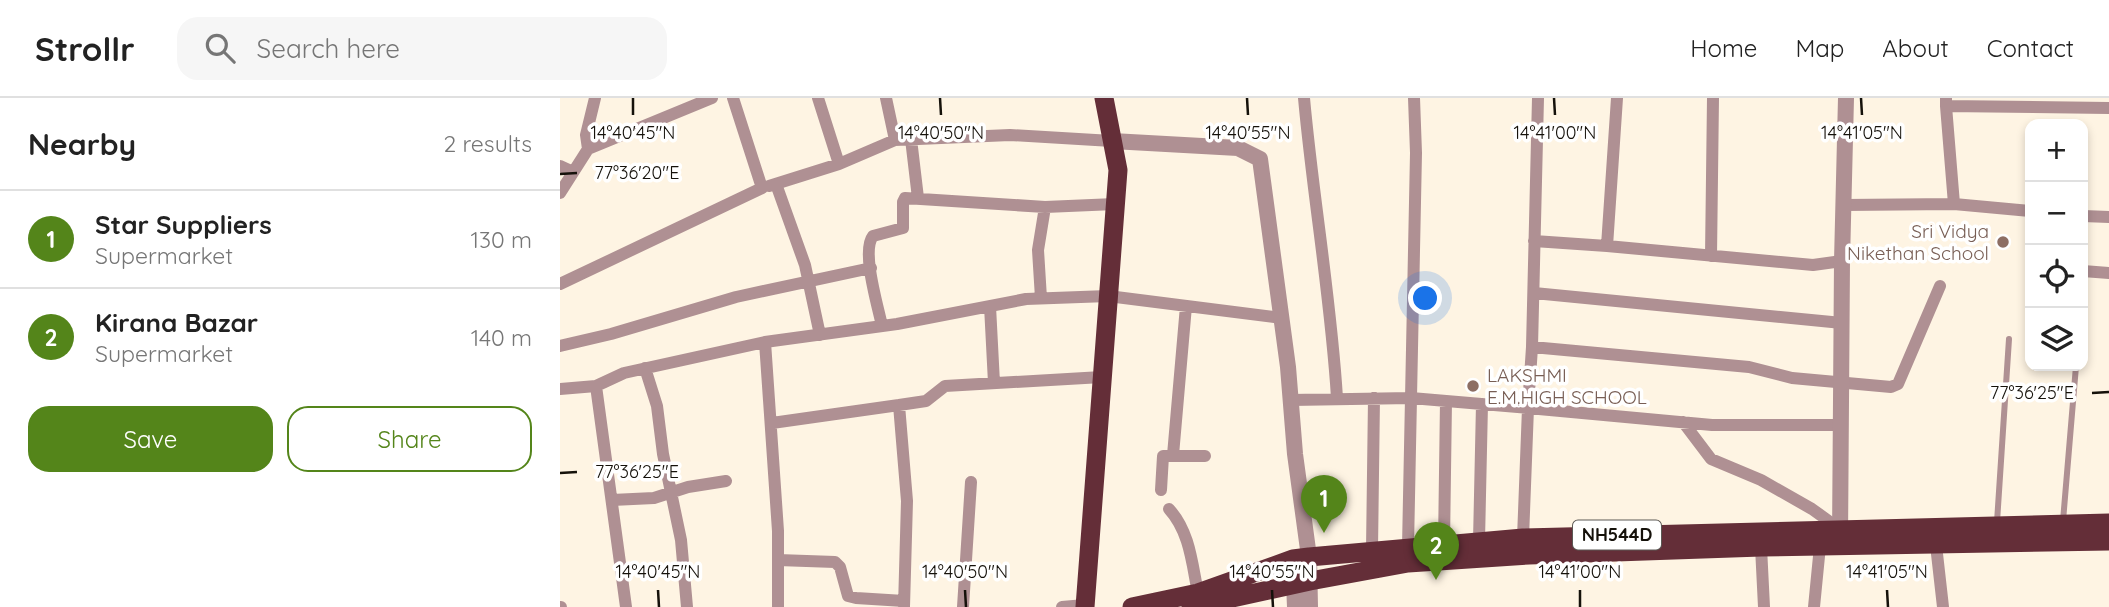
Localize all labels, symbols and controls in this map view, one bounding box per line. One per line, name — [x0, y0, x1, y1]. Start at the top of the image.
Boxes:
search box — [177, 17, 667, 80]
text: Strollr — [35, 28, 135, 69]
icon: search — [201, 29, 239, 67]
text: Search here — [257, 32, 400, 65]
text: Home — [1690, 33, 1757, 63]
text: Map — [1795, 33, 1844, 63]
text: About — [1882, 33, 1949, 63]
text: Contact — [1987, 33, 2074, 63]
map controls — [2025, 119, 2088, 371]
button: + — [2025, 119, 2088, 182]
text: 14°40'45"N — [591, 121, 675, 144]
text: 14°40'50"N — [898, 121, 984, 144]
text: 14°40'55"N — [1205, 121, 1291, 144]
text: 14°41'00"N — [1514, 121, 1596, 144]
text: 14°41'05"N — [1821, 121, 1903, 144]
text: Nearby — [28, 125, 136, 163]
text: 2 results — [443, 129, 532, 158]
text: 77°36'20"E — [595, 161, 679, 184]
button: − — [2025, 182, 2088, 245]
text: Star Suppliers — [95, 208, 272, 241]
place label: Sri Vidya Nikethan School — [1847, 219, 1989, 265]
text: 1 — [47, 225, 55, 254]
text: 130 m — [470, 225, 532, 254]
marker: Sri Vidya Nikethan School — [1995, 234, 2011, 250]
text: Supermarket — [95, 241, 233, 270]
button: locate — [2025, 245, 2088, 308]
your location — [1408, 281, 1442, 315]
text: Kirana Bazar — [95, 306, 258, 339]
button: layers — [2025, 308, 2088, 371]
text: 2 — [44, 323, 58, 352]
text: 140 m — [471, 323, 532, 352]
text: Supermarket — [95, 339, 233, 368]
place label: LAKSHMI E.M.HIGH SCHOOL — [1487, 363, 1647, 409]
marker: LAKSHMI E.M.HIGH SCHOOL — [1465, 378, 1481, 394]
text: 77°36'25"E — [1990, 381, 2074, 404]
button: Save — [28, 406, 273, 472]
button: Share — [287, 406, 532, 472]
text: 77°36'25"E — [595, 460, 679, 483]
pin: 1 — [1301, 475, 1347, 533]
road number: NH544D — [1573, 520, 1661, 550]
pin: 2 — [1413, 522, 1459, 580]
text: 14°40'45"N — [616, 560, 700, 583]
text: 14°40'50"N — [922, 560, 1008, 583]
text: 14°40'55"N — [1229, 560, 1315, 583]
text: 14°41'00"N — [1539, 560, 1621, 583]
text: 14°41'05"N — [1846, 560, 1928, 583]

